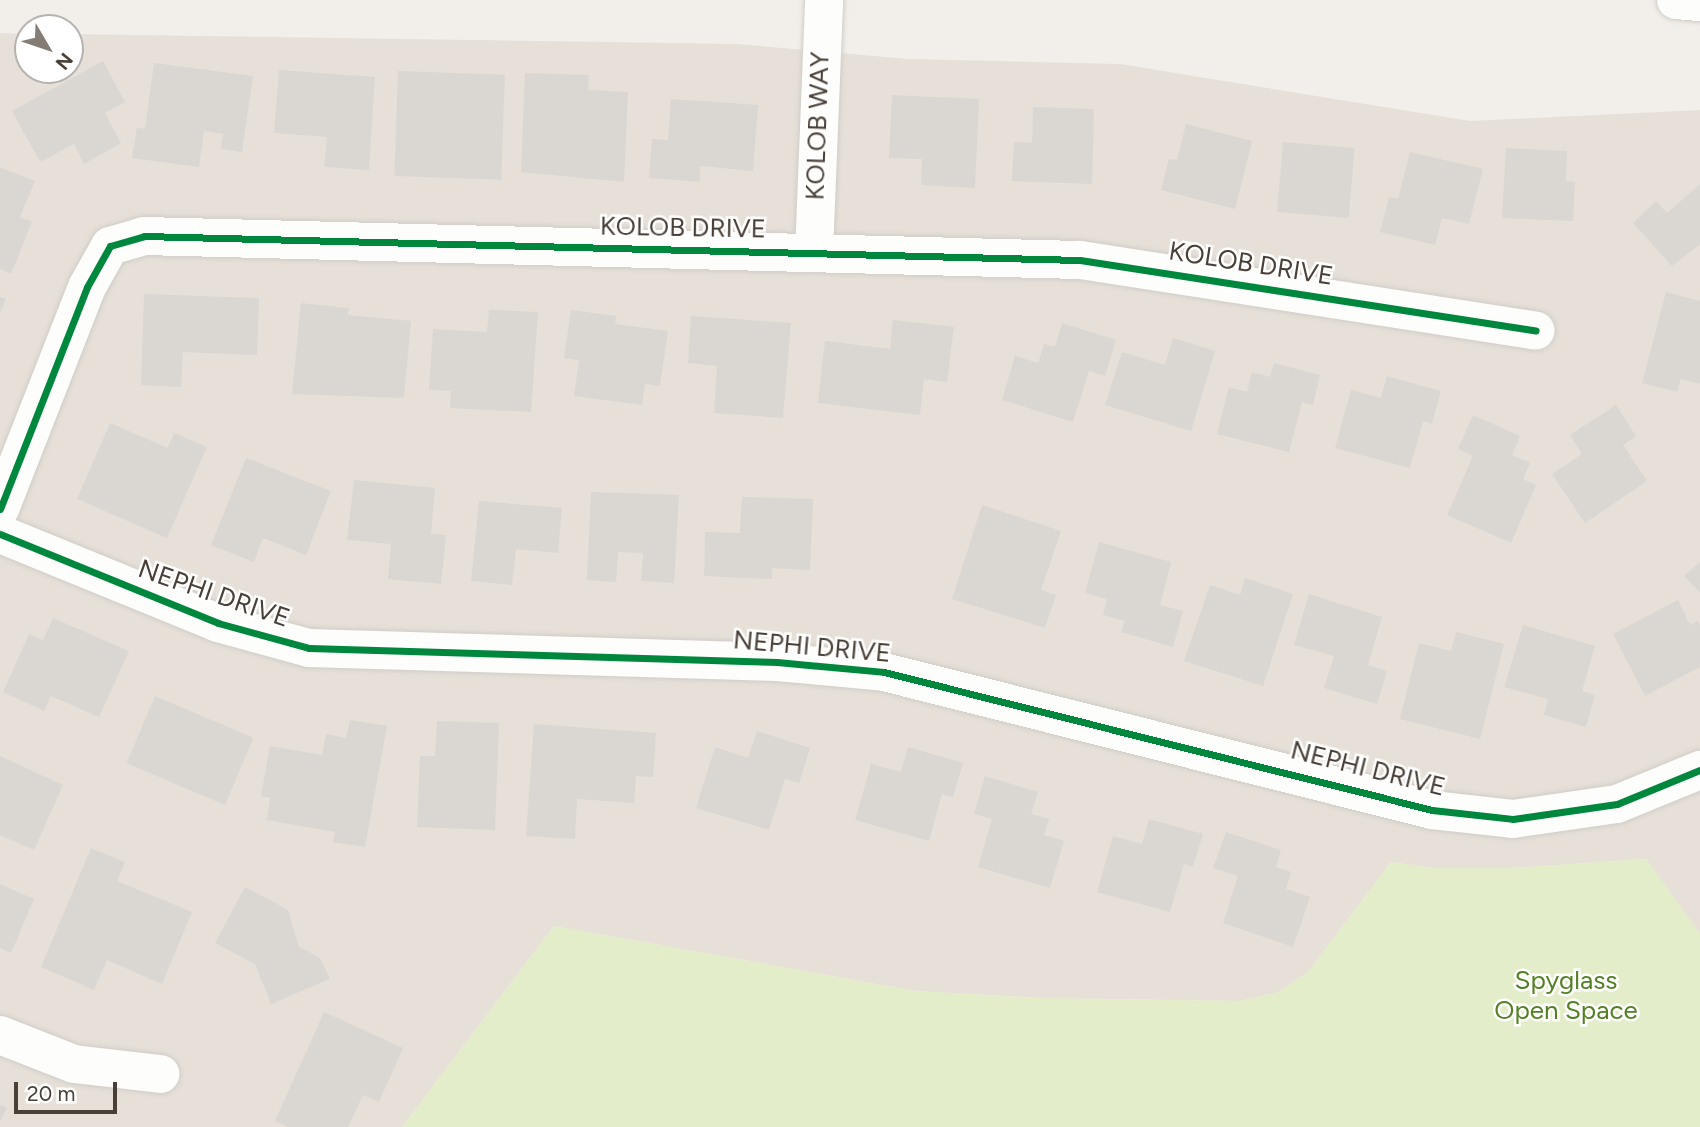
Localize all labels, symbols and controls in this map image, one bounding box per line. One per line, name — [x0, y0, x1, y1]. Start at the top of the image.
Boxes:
north arrow — [14, 14, 84, 84]
text: N — [51, 48, 78, 74]
street label: KOLOB WAY — [800, 51, 836, 201]
street label: KOLOB DRIVE — [600, 211, 766, 245]
street label: KOLOB DRIVE — [1166, 236, 1336, 292]
street label: NEPHI DRIVE — [134, 554, 294, 634]
street label: NEPHI DRIVE — [732, 625, 892, 669]
street label: NEPHI DRIVE — [1287, 735, 1449, 803]
park label: Spyglass Open Space — [1494, 965, 1638, 1026]
scale bar — [18, 1068, 121, 1112]
text: 20 m — [27, 1081, 75, 1106]

